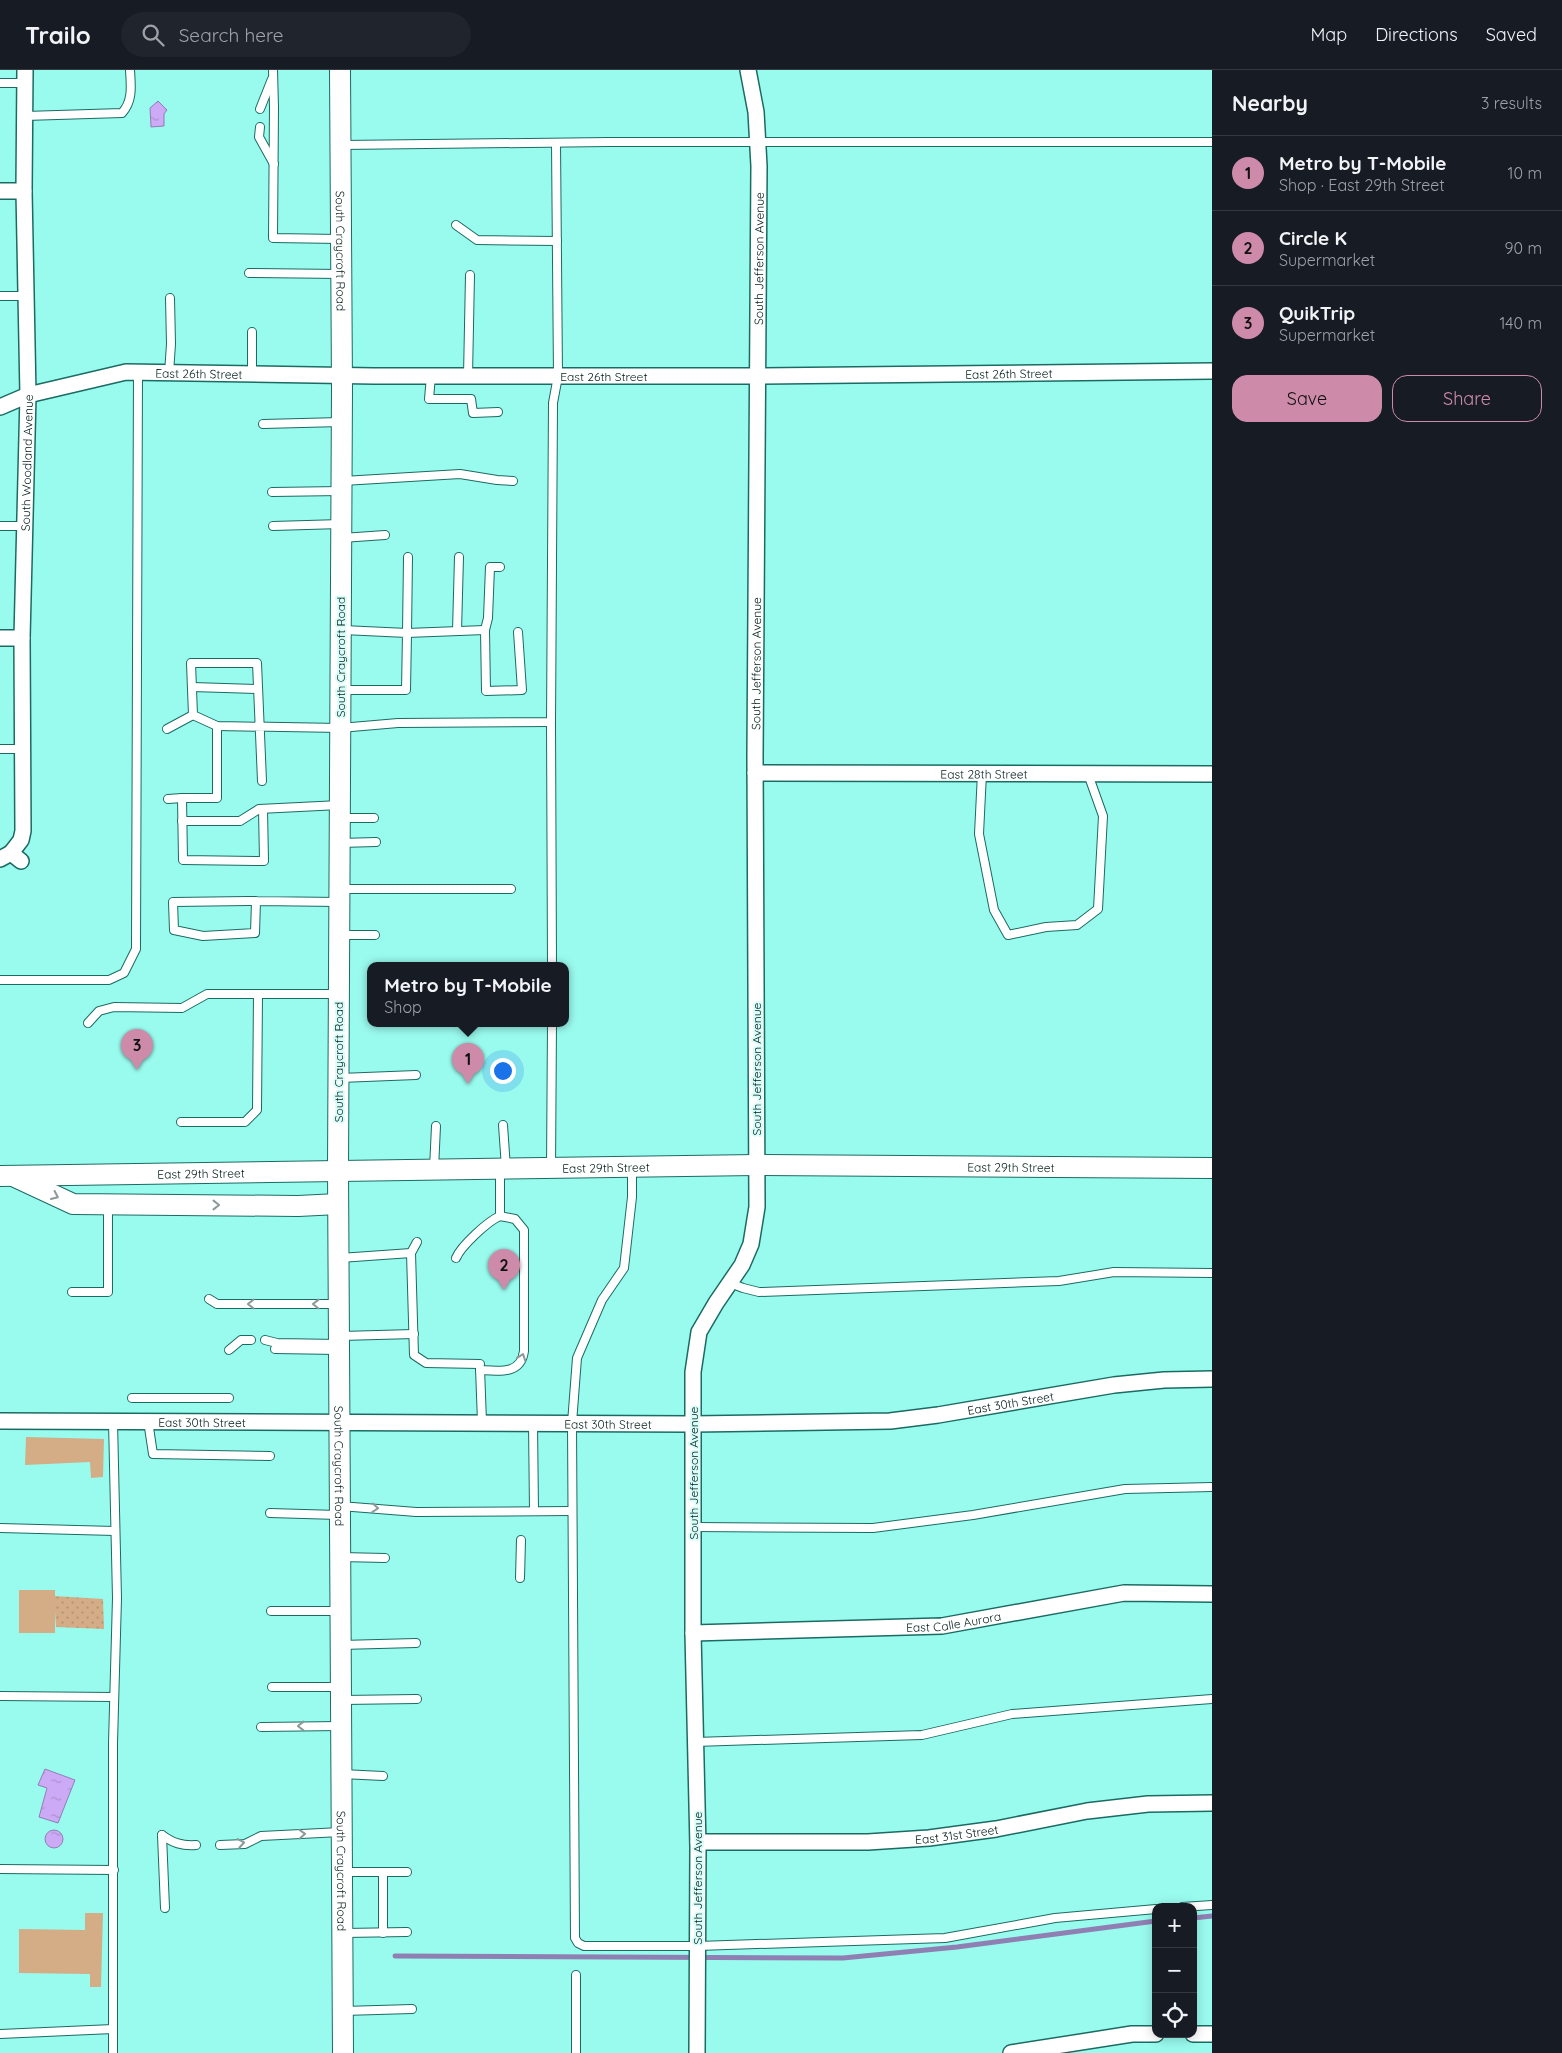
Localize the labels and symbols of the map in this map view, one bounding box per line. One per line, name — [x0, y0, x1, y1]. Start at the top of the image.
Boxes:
street label: South Craycroft Road — [333, 191, 349, 311]
street label: South Jefferson Avenue — [750, 192, 766, 325]
street label: East 26th Street — [155, 365, 243, 381]
street label: East 26th Street — [965, 365, 1053, 381]
street label: East 26th Street — [560, 369, 647, 384]
street label: South Woodland Avenue — [17, 394, 36, 531]
street label: South Craycroft Road — [333, 597, 348, 717]
street label: South Jefferson Avenue — [748, 597, 764, 730]
street label: East 28th Street — [940, 766, 1028, 781]
street label: South Craycroft Road — [331, 1002, 346, 1122]
street label: South Jefferson Avenue — [749, 1002, 764, 1135]
pin: 3 — [121, 1029, 153, 1070]
pin: 1 — [452, 1043, 484, 1084]
your location — [490, 1058, 516, 1084]
street label: East 29th Street — [562, 1159, 650, 1175]
street label: East 29th Street — [967, 1159, 1055, 1174]
street label: East 29th Street — [157, 1165, 245, 1181]
one-way arrow — [50, 1190, 59, 1201]
one-way arrow — [212, 1200, 220, 1210]
pin: 2 — [488, 1249, 520, 1290]
one-way arrow — [246, 1299, 254, 1309]
one-way arrow — [312, 1299, 320, 1309]
one-way arrow — [516, 1353, 526, 1362]
street label: East 30th Street — [966, 1388, 1055, 1417]
street label: South Craycroft Road — [332, 1406, 348, 1526]
street label: South Jefferson Avenue — [686, 1406, 701, 1539]
street label: East 30th Street — [158, 1414, 246, 1430]
street label: East 30th Street — [564, 1416, 652, 1431]
one-way arrow — [371, 1502, 379, 1513]
street label: East Calle Aurora — [906, 1608, 1002, 1635]
one-way arrow — [297, 1721, 305, 1731]
street label: South Craycroft Road — [334, 1811, 350, 1931]
street label: South Jefferson Avenue — [690, 1811, 705, 1944]
street label: East 31st Street — [915, 1821, 1000, 1846]
one-way arrow — [298, 1828, 306, 1839]
one-way arrow — [236, 1838, 245, 1848]

